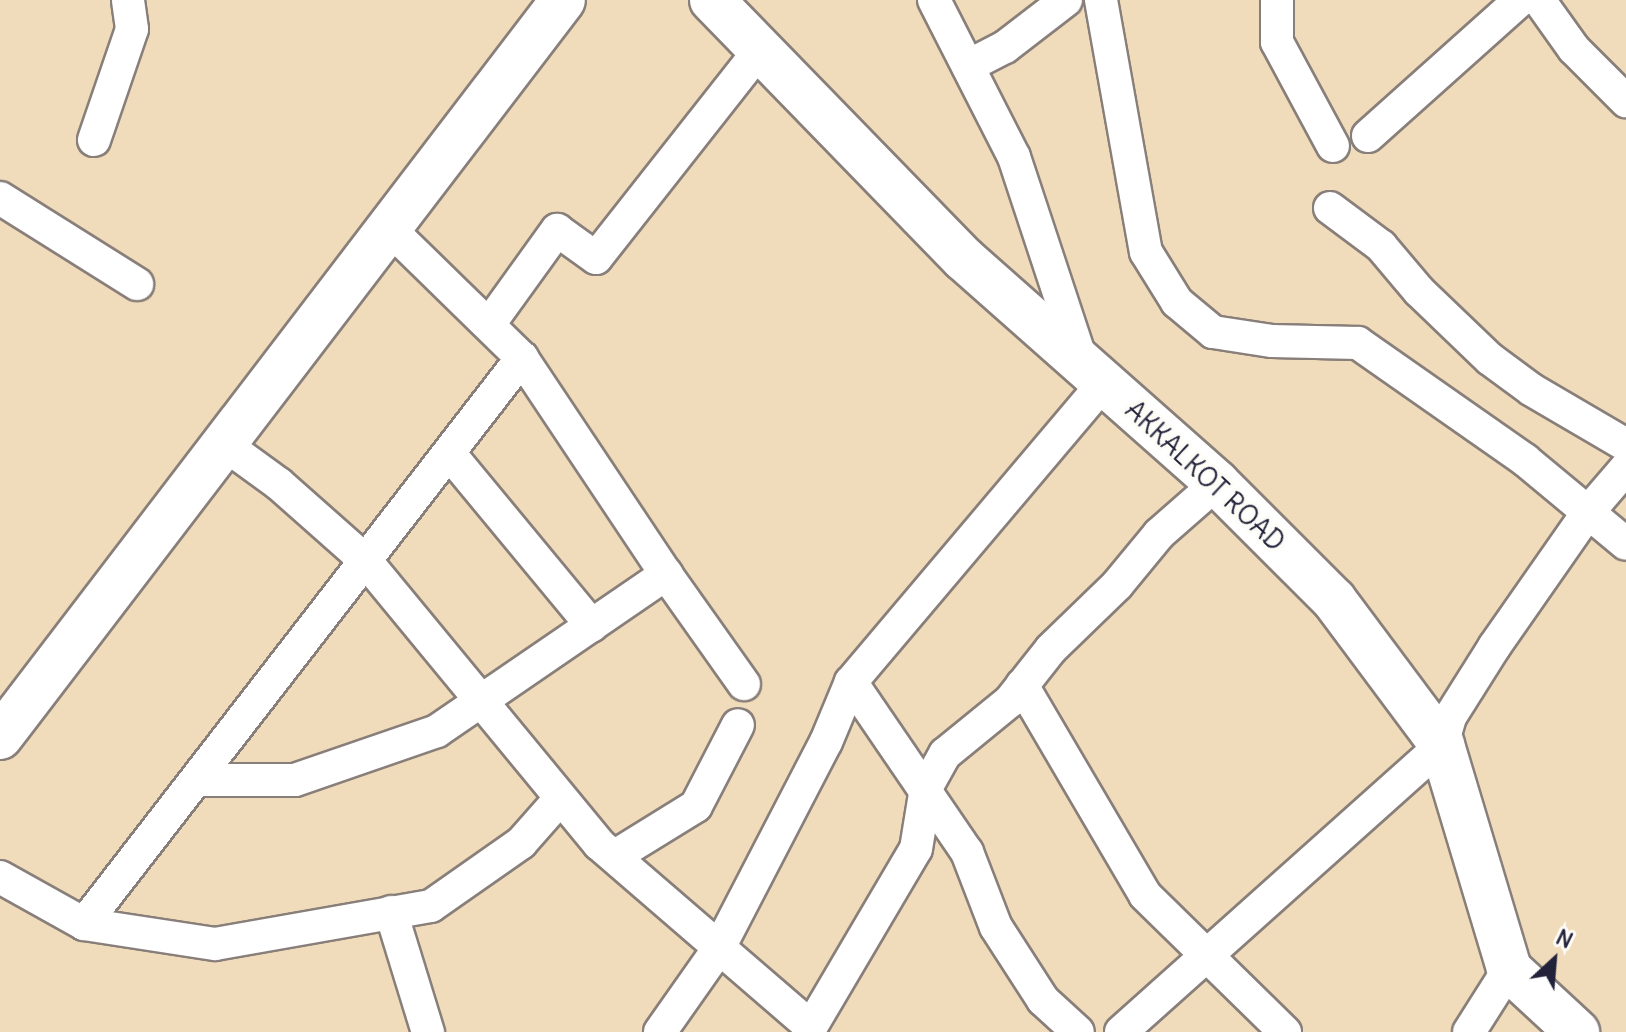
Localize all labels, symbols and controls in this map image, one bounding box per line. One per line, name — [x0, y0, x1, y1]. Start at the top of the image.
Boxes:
street label: AKKALKOT ROAD — [1119, 394, 1291, 558]
north arrow — [1514, 920, 1594, 1000]
text: N — [1552, 923, 1577, 954]

